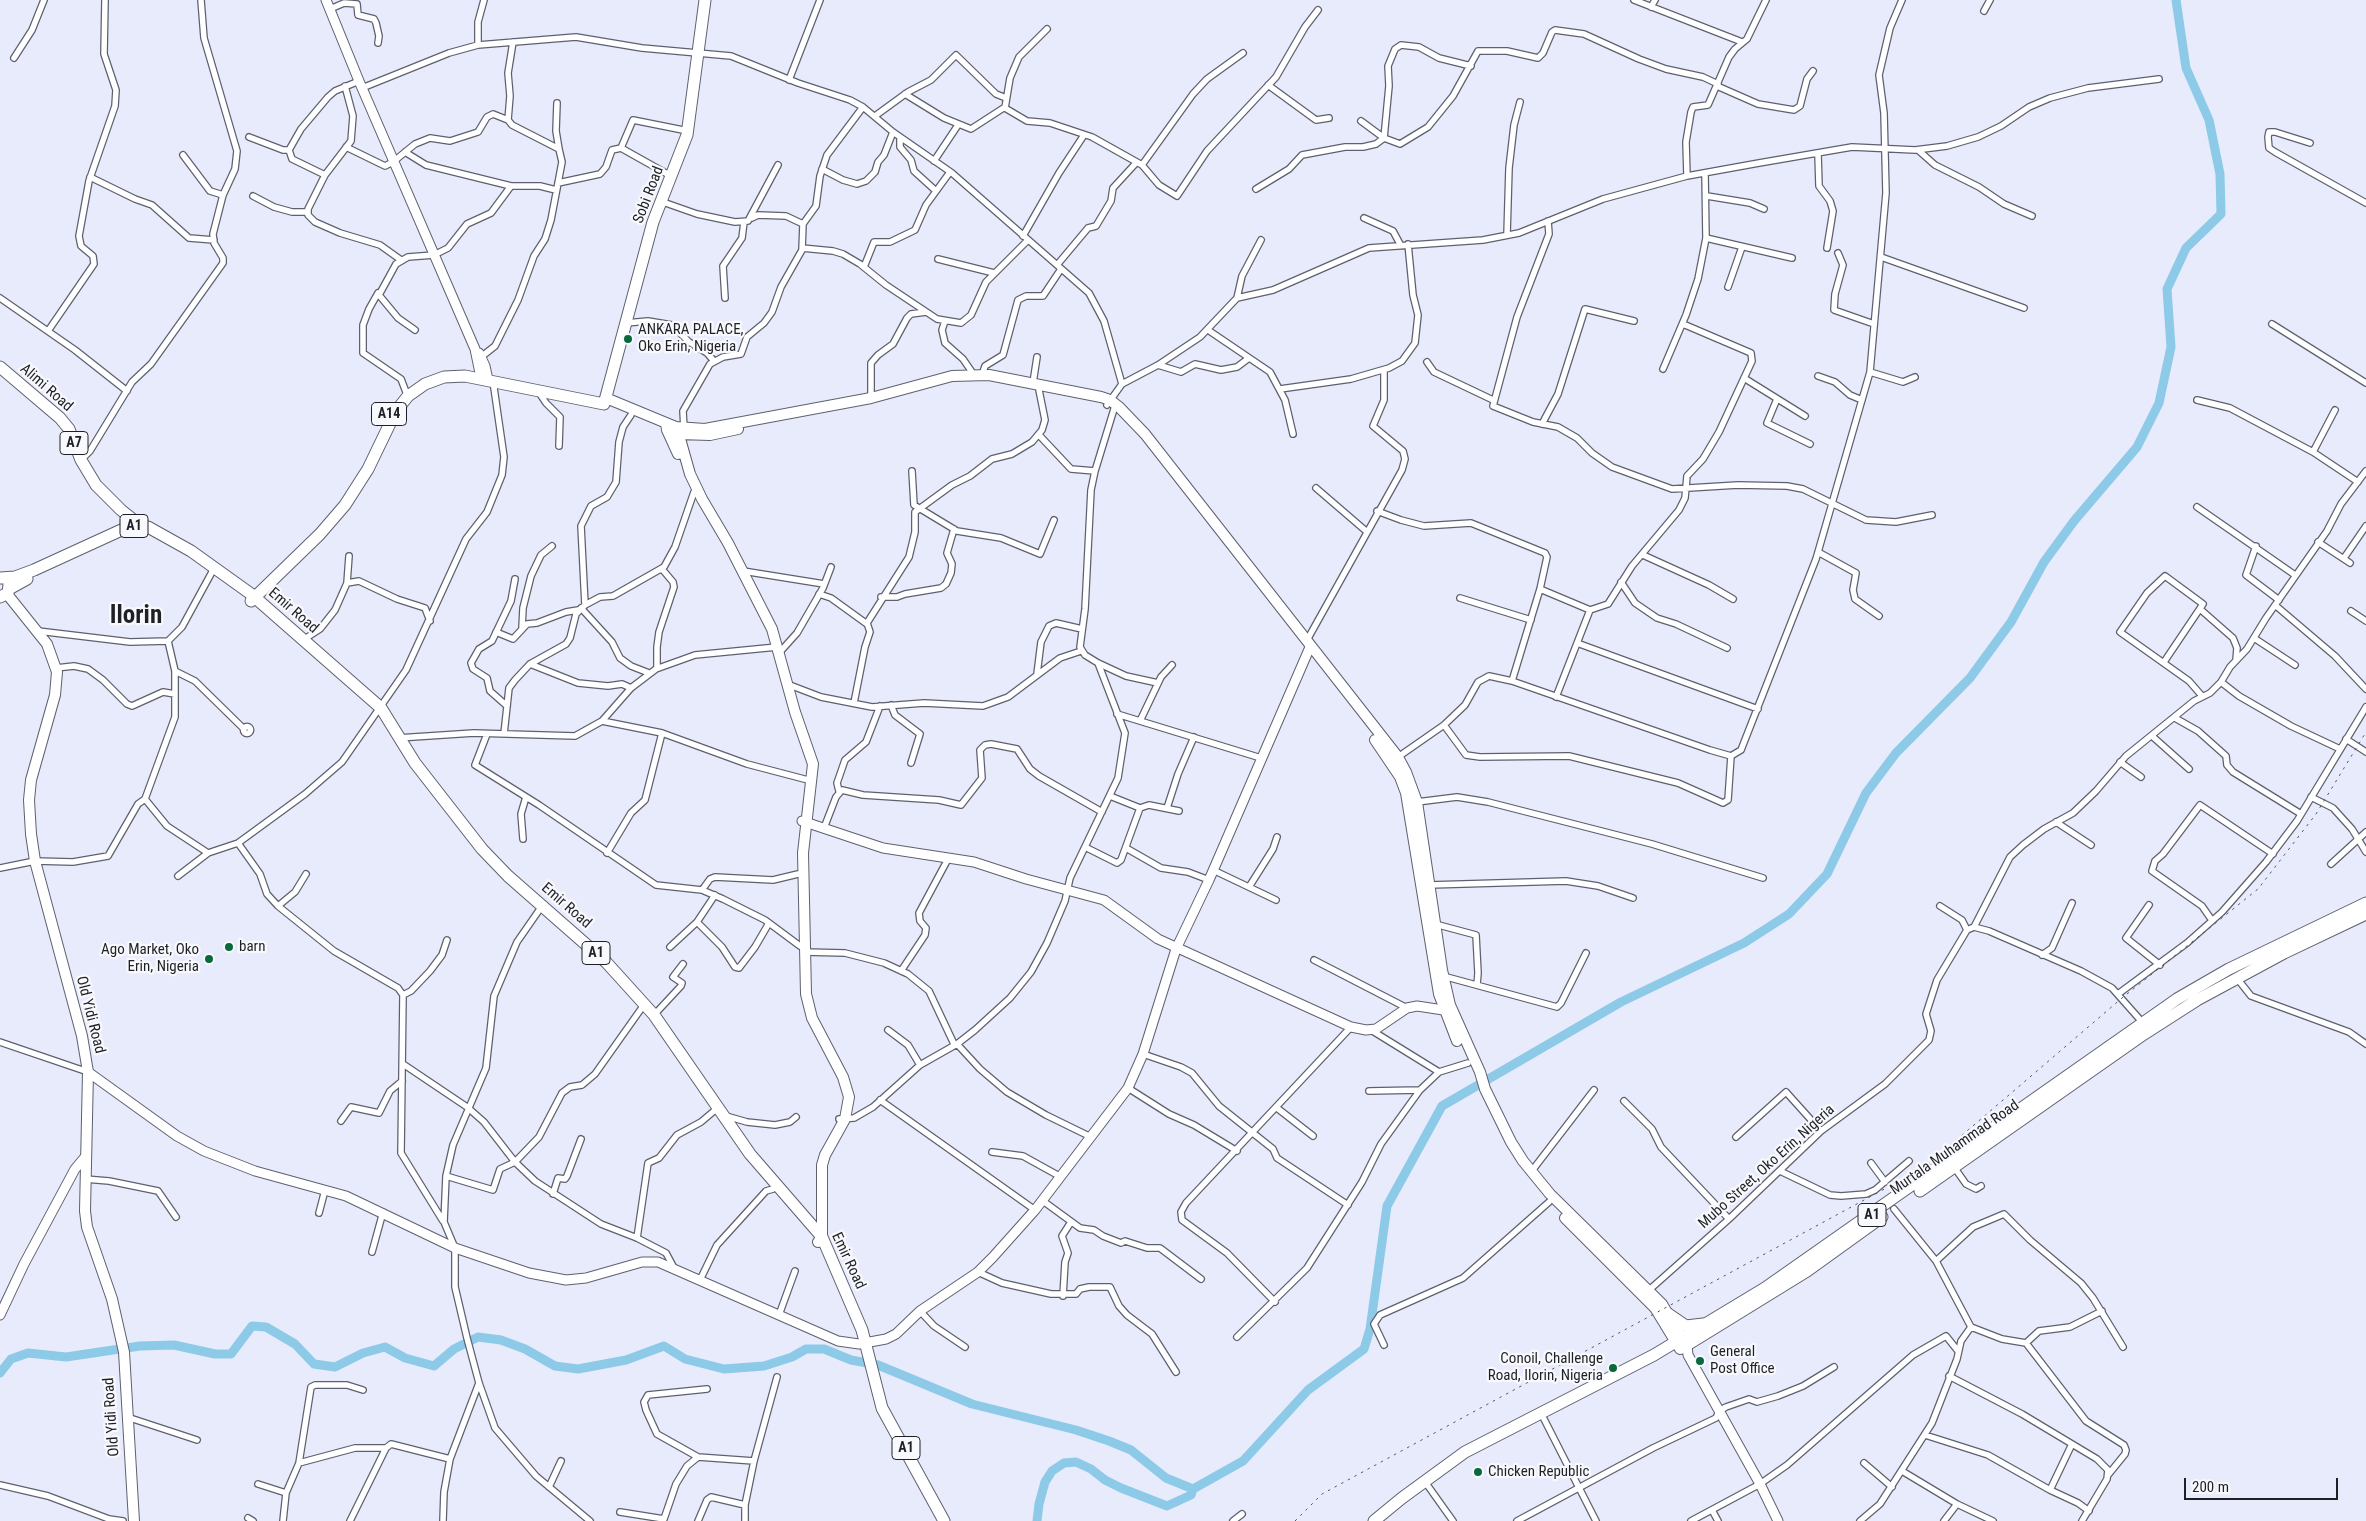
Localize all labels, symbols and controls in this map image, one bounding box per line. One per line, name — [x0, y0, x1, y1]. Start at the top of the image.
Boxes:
street label: Sobi Road — [630, 164, 668, 226]
place label: ANKARA PALACE, Oko Erin, Nigeria — [638, 321, 744, 356]
marker: ANKARA PALACE, Oko Erin, Nigeria — [622, 333, 634, 345]
street label: Alimi Road — [16, 360, 76, 416]
road number: A14 — [372, 402, 406, 426]
road number: A7 — [60, 432, 88, 454]
road number: A1 — [120, 514, 148, 538]
street label: Emir Road — [264, 584, 322, 638]
district label: Ilorin — [110, 602, 162, 632]
street label: Emir Road — [537, 879, 595, 933]
place label: barn — [239, 938, 265, 956]
place label: Ago Market, Oko Erin, Nigeria — [101, 941, 199, 976]
marker: barn — [223, 941, 235, 953]
road number: A1 — [582, 941, 610, 964]
marker: Ago Market, Oko Erin, Nigeria — [203, 953, 215, 965]
street label: Old Yidi Road — [72, 974, 108, 1056]
street label: Murtala Muhammad Road — [1887, 1097, 2023, 1199]
street label: Mubo Street, Oko Erin, Nigeria — [1695, 1101, 1839, 1233]
road number: A1 — [1858, 1204, 1886, 1226]
street label: Emir Road — [827, 1230, 869, 1292]
place label: General Post Office — [1710, 1343, 1775, 1378]
place label: Conoil, Challenge Road, Ilorin, Nigeria — [1488, 1350, 1603, 1385]
marker: General Post Office — [1694, 1355, 1706, 1367]
marker: Conoil, Challenge Road, Ilorin, Nigeria — [1607, 1362, 1619, 1374]
street label: Old Yidi Road — [100, 1377, 124, 1457]
road number: A1 — [892, 1436, 920, 1460]
place label: Chicken Republic — [1488, 1463, 1589, 1481]
marker: Chicken Republic — [1472, 1466, 1484, 1478]
scale bar — [2186, 1468, 2340, 1500]
text: 200 m — [2192, 1478, 2229, 1496]

